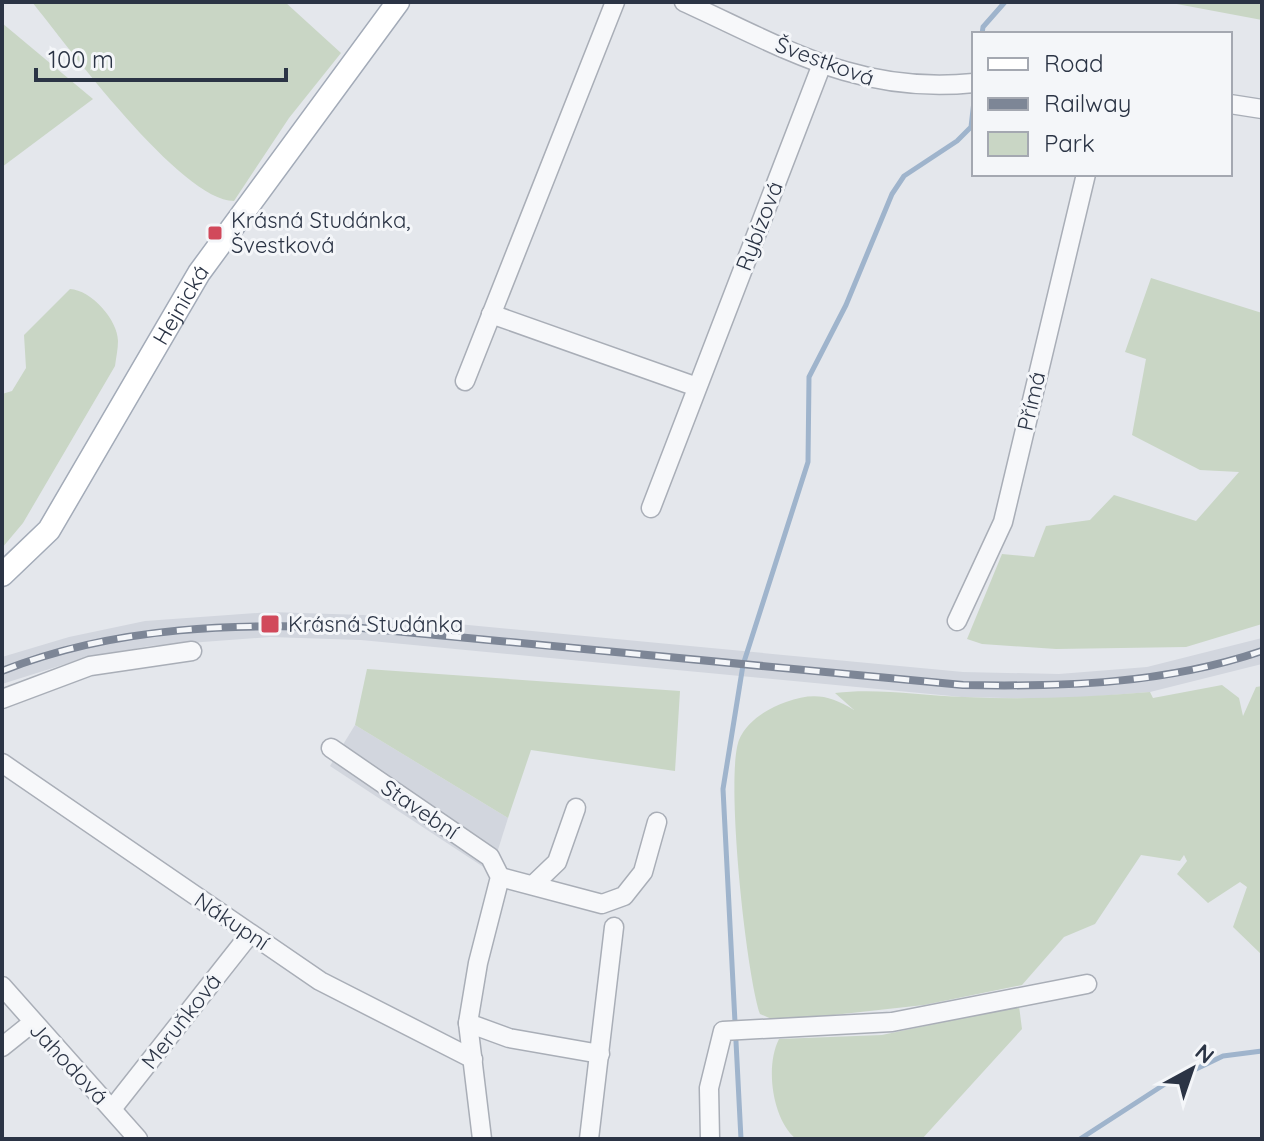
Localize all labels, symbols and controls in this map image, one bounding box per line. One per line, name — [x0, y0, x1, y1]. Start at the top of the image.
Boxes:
street label: Švestková — [772, 30, 878, 92]
scale bar — [36, 32, 286, 82]
legend — [972, 32, 1232, 176]
text: 100 m — [48, 44, 114, 74]
text: Road — [1044, 48, 1104, 78]
text: Railway — [1044, 88, 1131, 118]
text: Park — [1044, 128, 1095, 158]
street label: Rybízová — [729, 177, 789, 275]
place label: Krásná Studánka, Švestková — [231, 206, 411, 259]
marker: Krásná Studánka, Švestková — [206, 224, 224, 242]
street label: Hejnická — [146, 259, 215, 350]
street label: Přímá — [1011, 369, 1051, 433]
place label: Krásná Studánka — [288, 610, 463, 638]
marker: Krásná Studánka — [259, 613, 281, 635]
street label: Stavební — [376, 773, 464, 845]
street label: Nákupní — [189, 886, 275, 956]
street label: Meruňková — [135, 968, 227, 1074]
street label: Jahodová — [24, 1016, 114, 1110]
north arrow — [1152, 1029, 1232, 1109]
text: N — [1190, 1038, 1220, 1070]

